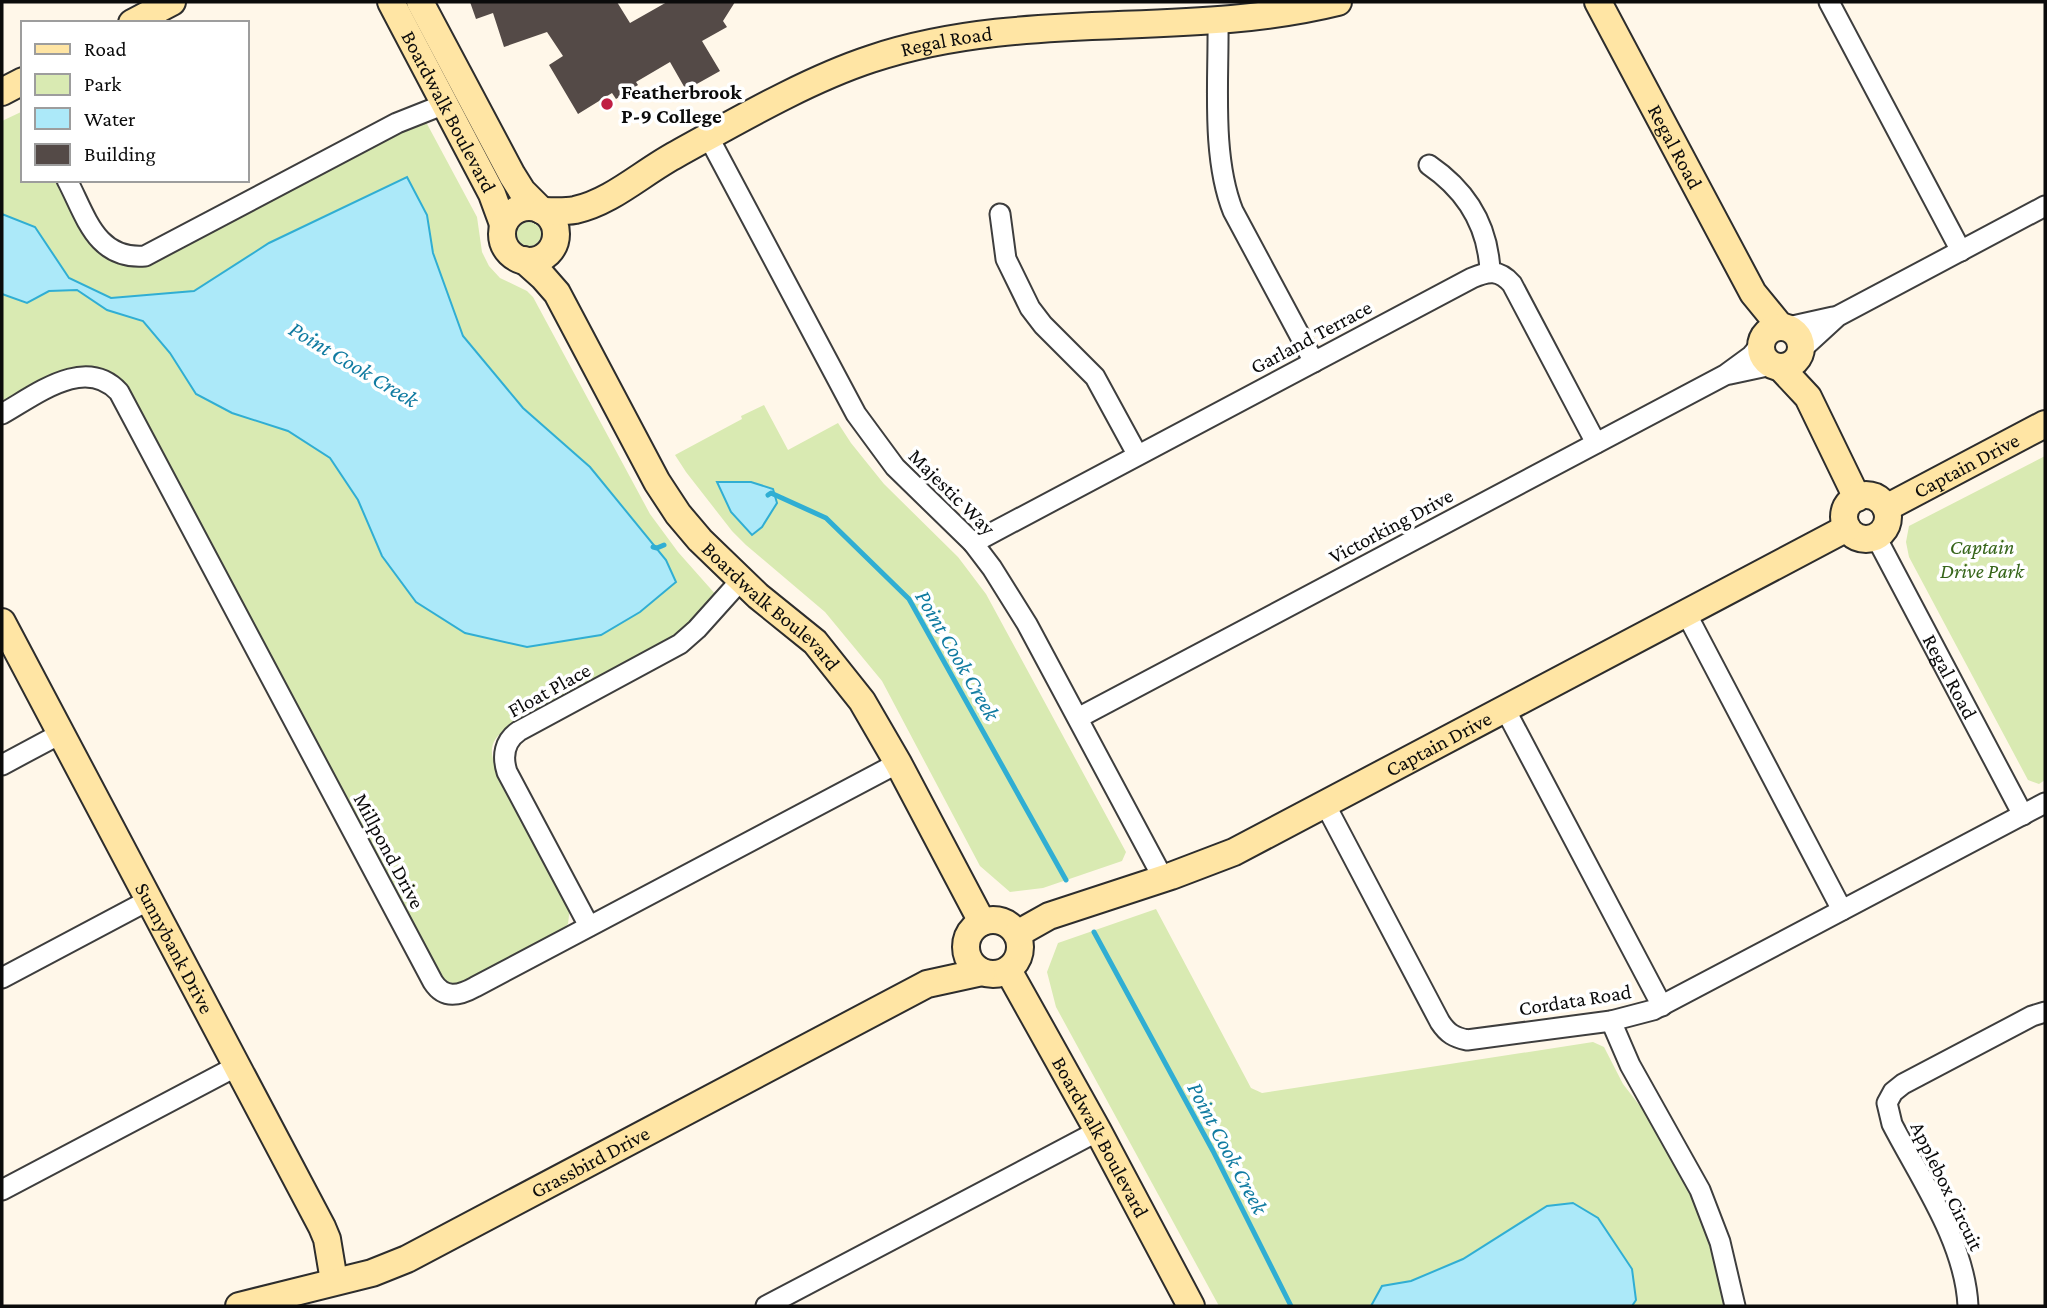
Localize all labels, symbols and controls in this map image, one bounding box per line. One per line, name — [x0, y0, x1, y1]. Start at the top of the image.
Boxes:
legend — [21, 21, 248, 182]
street label: Regal Road — [898, 21, 993, 62]
street label: Boardwalk Boulevard — [396, 27, 501, 197]
text: Road — [84, 37, 127, 61]
text: Park — [84, 72, 121, 96]
place label: Featherbrook P-9 College — [621, 80, 742, 128]
marker: Featherbrook P-9 College — [599, 96, 615, 112]
street label: Regal Road — [1643, 100, 1707, 193]
text: Water — [84, 107, 136, 131]
text: Building — [84, 142, 156, 166]
street label: Garland Terrace — [1246, 295, 1376, 379]
water label: Point Cook Creek — [285, 315, 424, 413]
street label: Captain Drive — [1910, 428, 2023, 503]
street label: Majestic Way — [904, 444, 1000, 540]
street label: Victorking Drive — [1325, 483, 1457, 569]
park label: Captain Drive Park — [1940, 535, 2025, 583]
street label: Boardwalk Boulevard — [697, 537, 845, 675]
water label: Point Cook Creek — [910, 585, 1006, 726]
street label: Regal Road — [1918, 630, 1982, 723]
street label: Float Place — [504, 658, 594, 722]
street label: Captain Drive — [1382, 706, 1496, 782]
street label: Millpond Drive — [349, 789, 429, 913]
street label: Sunnybank Drive — [130, 879, 219, 1018]
street label: Cordata Road — [1517, 979, 1633, 1021]
street label: Boardwalk Boulevard — [1047, 1053, 1154, 1222]
water label: Point Cook Creek — [1182, 1077, 1274, 1219]
street label: Applebox Circuit — [1905, 1118, 1989, 1255]
street label: Grassbird Drive — [527, 1121, 654, 1203]

